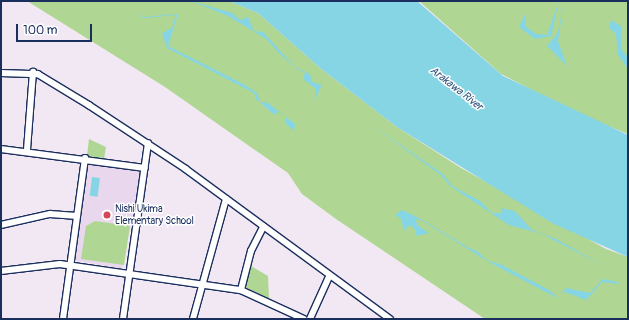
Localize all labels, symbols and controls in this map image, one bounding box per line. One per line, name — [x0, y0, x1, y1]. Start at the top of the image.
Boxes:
scale bar — [18, 16, 94, 42]
text: 100 m — [23, 23, 57, 38]
water label: Arakawa River — [427, 64, 485, 114]
place label: Nishi Ukima Elementary School — [115, 203, 194, 226]
marker: Nishi Ukima Elementary School — [102, 210, 112, 220]

